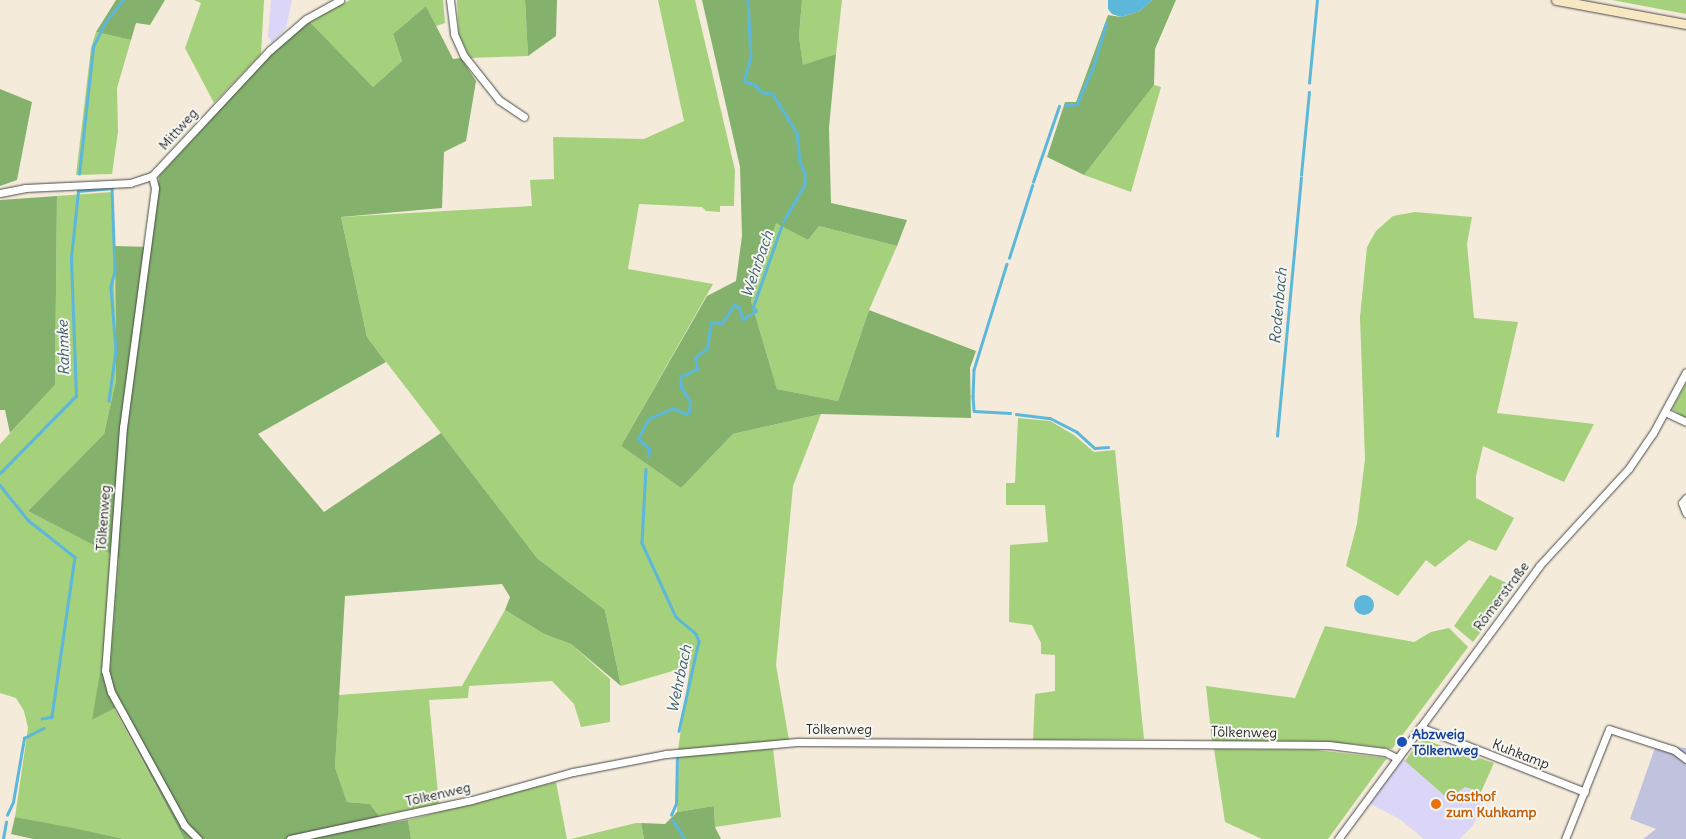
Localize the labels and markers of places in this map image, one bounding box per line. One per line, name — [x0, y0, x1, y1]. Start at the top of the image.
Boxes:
place label: Abzweig Tölkenweg — [1412, 726, 1478, 759]
marker: Abzweig Tölkenweg — [1396, 736, 1408, 748]
place label: Gasthof zum Kuhkamp — [1446, 788, 1537, 820]
marker: Gasthof zum Kuhkamp — [1430, 798, 1442, 810]

